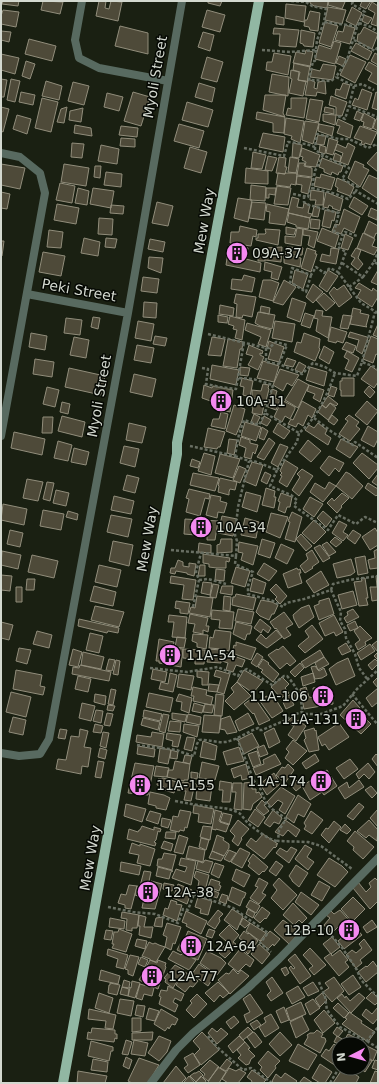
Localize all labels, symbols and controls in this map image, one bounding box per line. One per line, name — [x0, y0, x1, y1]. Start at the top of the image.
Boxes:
street label: Myoli Street — [140, 34, 170, 120]
street label: Mew Way — [190, 187, 218, 255]
building icon: 09A-37 — [224, 240, 250, 266]
place label: 09A-37 — [252, 245, 302, 261]
street label: Peki Street — [40, 276, 118, 305]
street label: Myoli Street — [84, 353, 114, 439]
building icon: 10A-11 — [208, 388, 234, 414]
place label: 10A-11 — [236, 393, 286, 409]
street label: Mew Way — [133, 505, 161, 573]
building icon: 10A-34 — [188, 514, 214, 540]
place label: 10A-34 — [216, 519, 266, 535]
building icon: 11A-54 — [157, 642, 183, 668]
place label: 11A-54 — [186, 647, 236, 663]
building icon: 11A-106 — [310, 683, 336, 709]
place label: 11A-106 — [249, 688, 308, 704]
building icon: 11A-131 — [343, 706, 369, 732]
place label: 11A-131 — [281, 711, 340, 727]
building icon: 11A-174 — [308, 768, 334, 794]
building icon: 11A-155 — [127, 772, 153, 798]
place label: 11A-174 — [247, 773, 306, 789]
place label: 11A-155 — [156, 777, 215, 793]
street label: Mew Way — [76, 824, 104, 892]
building icon: 12A-38 — [135, 879, 161, 905]
place label: 12A-38 — [164, 884, 214, 900]
building icon: 12B-10 — [336, 917, 362, 943]
place label: 12B-10 — [284, 922, 334, 938]
building icon: 12A-64 — [178, 933, 204, 959]
place label: 12A-64 — [206, 938, 256, 954]
building icon: 12A-77 — [139, 963, 165, 989]
place label: 12A-77 — [168, 968, 218, 984]
north arrow — [331, 1036, 371, 1076]
text: N — [335, 1052, 348, 1062]

